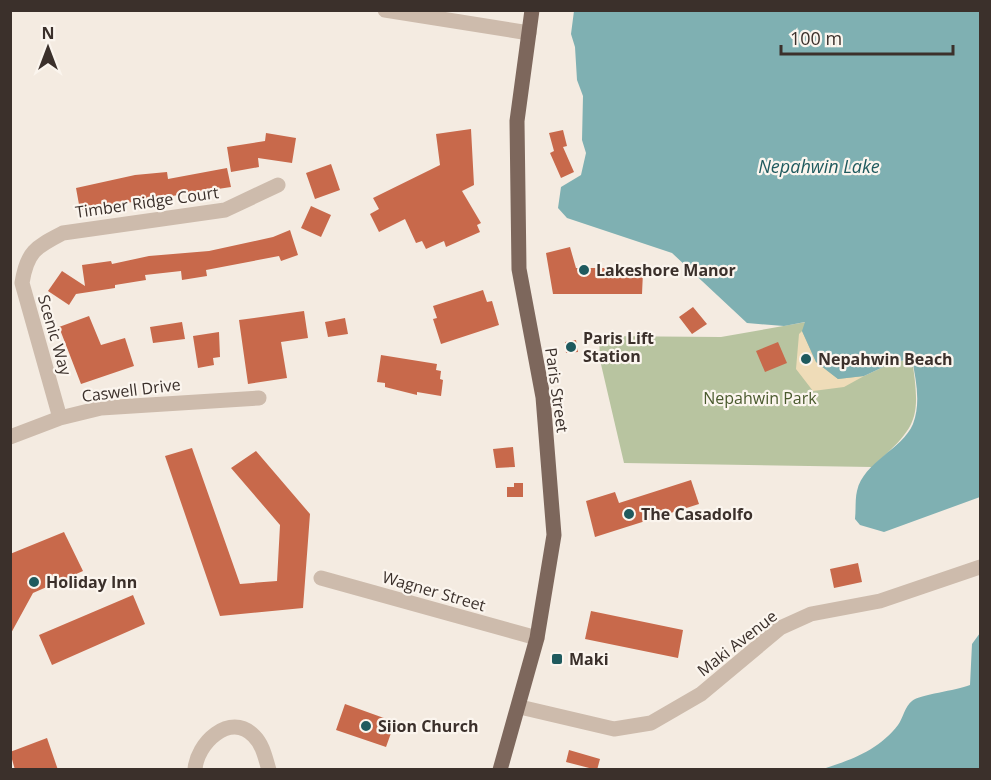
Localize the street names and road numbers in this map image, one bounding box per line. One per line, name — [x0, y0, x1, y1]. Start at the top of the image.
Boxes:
street label: Timber Ridge Court — [74, 181, 220, 223]
street label: Scenic Way — [33, 292, 77, 379]
street label: Paris Street — [540, 346, 574, 434]
street label: Caswell Drive — [80, 373, 182, 407]
street label: Wagner Street — [380, 566, 489, 616]
street label: Maki Avenue — [693, 605, 781, 681]

